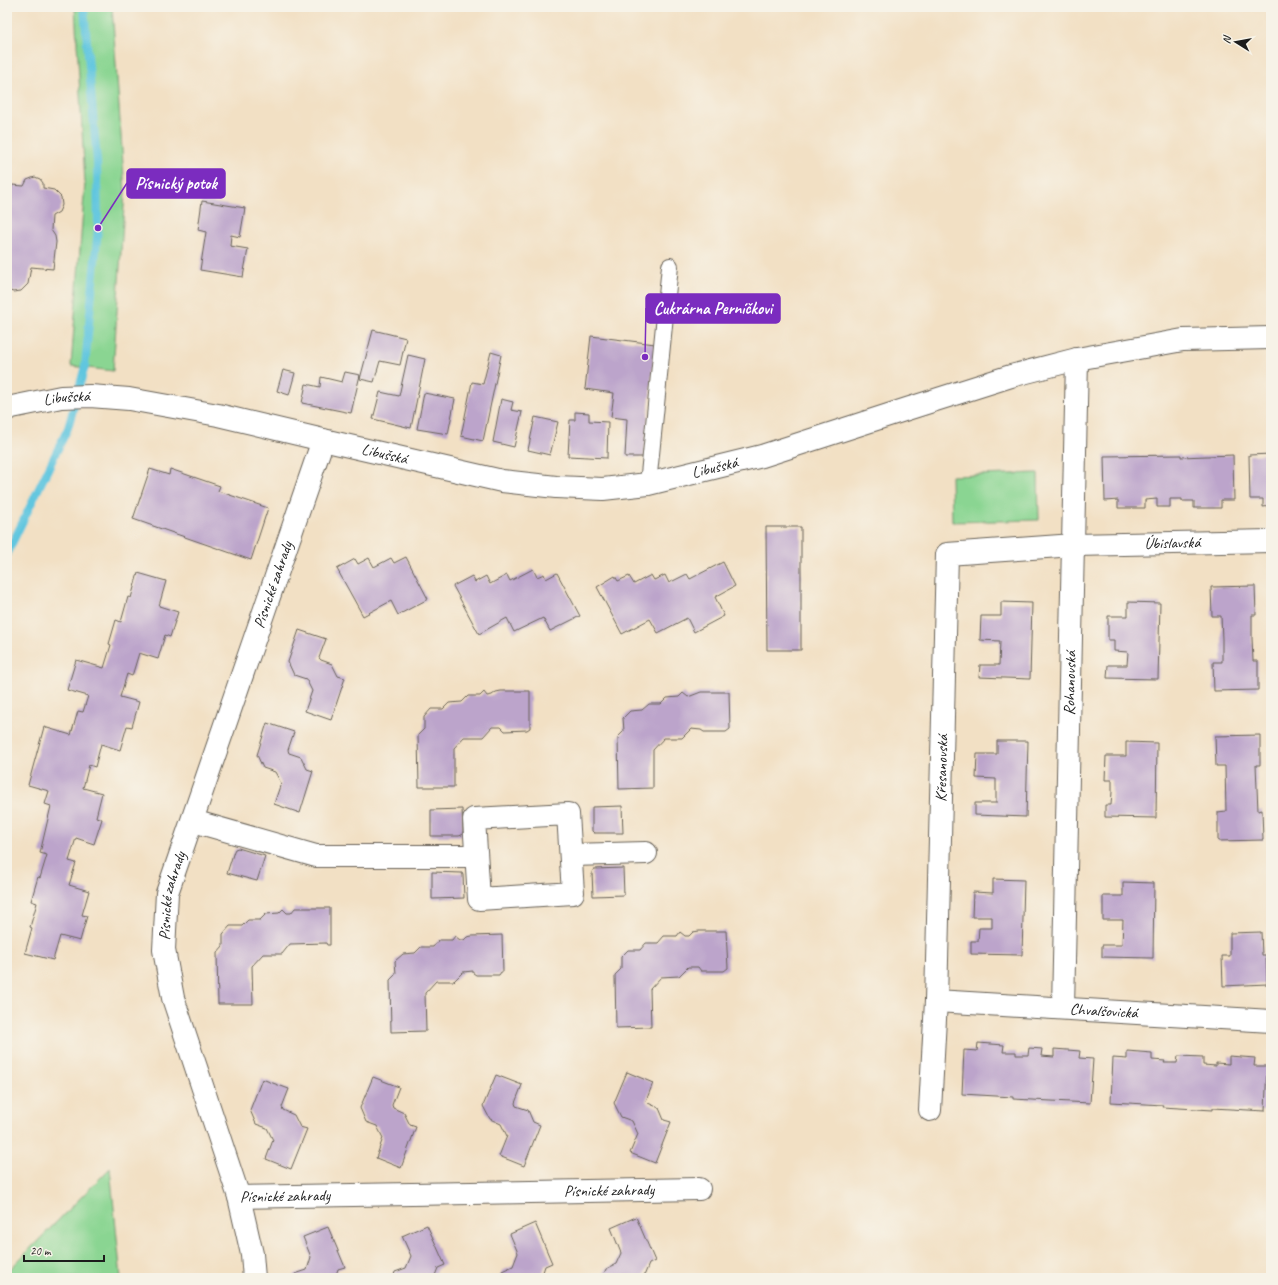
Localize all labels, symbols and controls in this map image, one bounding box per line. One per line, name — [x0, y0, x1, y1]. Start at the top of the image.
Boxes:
north arrow — [1216, 22, 1256, 62]
text: N — [1219, 33, 1234, 45]
callout: Písnický potok — [127, 169, 225, 198]
text: Písnický potok — [135, 173, 218, 194]
callout: Cukrárna Perníčkovi — [646, 294, 780, 323]
text: Cukrárna Perníčkovi — [654, 298, 775, 319]
street label: Libušská — [42, 386, 92, 410]
street label: Libušská — [360, 439, 411, 469]
street label: Libušská — [690, 452, 742, 483]
street label: Úbislavská — [1144, 532, 1203, 554]
street label: Písnické zahrady — [249, 538, 298, 631]
street label: Rohanovská — [1059, 649, 1081, 715]
street label: Křesanovská — [931, 732, 953, 802]
street label: Písnické zahrady — [155, 848, 191, 941]
street label: Chvalšovická — [1069, 999, 1140, 1023]
street label: Písnické zahrady — [564, 1180, 656, 1201]
street label: Písnické zahrady — [240, 1185, 332, 1207]
scale bar — [24, 1237, 104, 1263]
text: 20 m — [30, 1243, 52, 1259]

